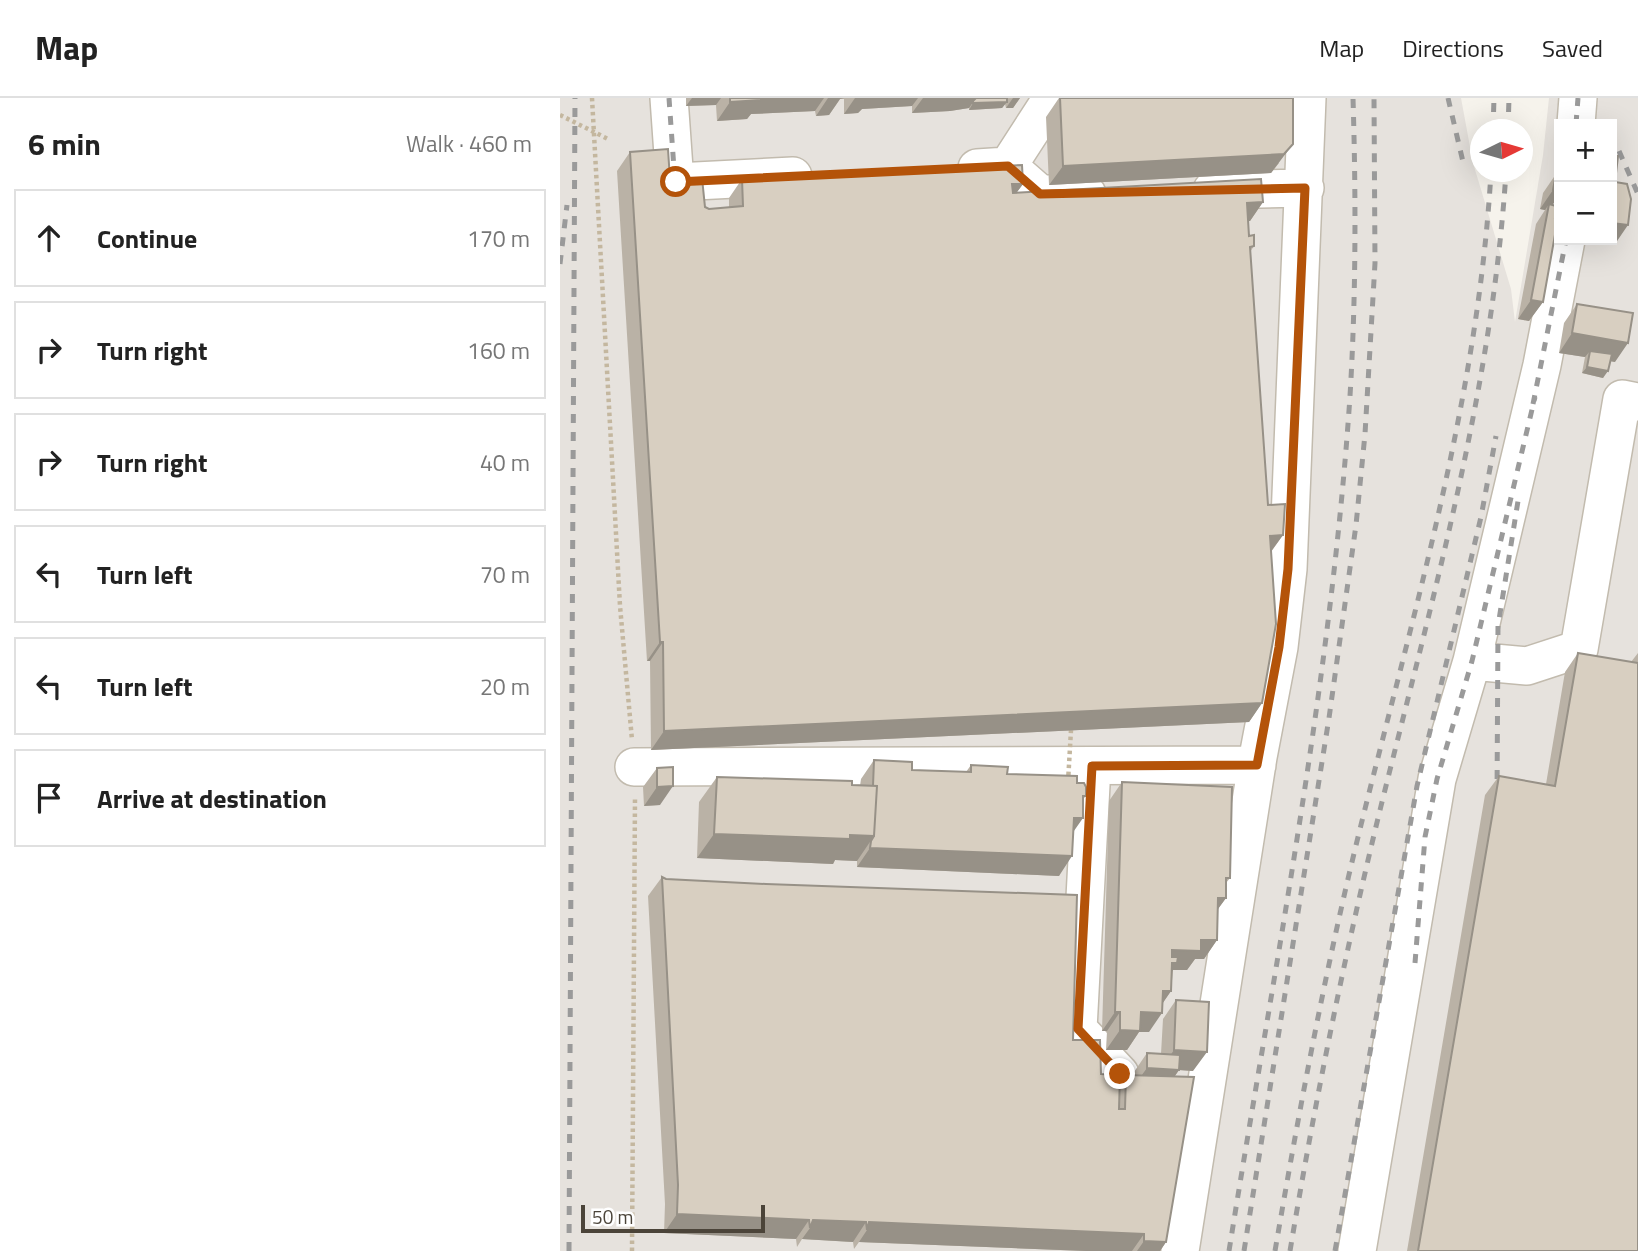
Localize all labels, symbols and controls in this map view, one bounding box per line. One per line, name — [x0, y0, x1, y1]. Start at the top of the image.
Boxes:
text: Map — [35, 23, 98, 73]
text: Map — [1319, 30, 1364, 66]
text: Directions — [1402, 30, 1504, 66]
text: Saved — [1542, 30, 1603, 66]
north arrow — [1470, 119, 1533, 182]
map controls — [1554, 119, 1617, 245]
button: + — [1554, 119, 1617, 182]
text: 6 min — [28, 121, 101, 167]
text: Walk · 460 m — [406, 126, 532, 161]
route start — [660, 166, 691, 197]
button: − — [1554, 182, 1617, 245]
icon: ahead — [30, 219, 68, 257]
text: Continue — [97, 219, 197, 258]
text: 170 m — [467, 221, 530, 256]
icon: right — [30, 331, 68, 369]
text: Turn right — [97, 331, 208, 370]
text: 160 m — [467, 333, 530, 368]
icon: right — [30, 443, 68, 481]
text: Turn right — [97, 443, 208, 482]
text: 40 m — [480, 445, 530, 480]
icon: left — [30, 555, 68, 593]
text: Turn left — [97, 555, 192, 594]
text: 70 m — [480, 557, 530, 592]
icon: left — [30, 667, 68, 705]
text: Turn left — [97, 667, 192, 706]
text: 20 m — [480, 669, 530, 704]
icon: arrive — [30, 779, 68, 817]
text: Arrive at destination — [97, 779, 327, 818]
route end — [1104, 1058, 1135, 1089]
scale bar — [581, 1202, 765, 1234]
text: 50 m — [592, 1202, 633, 1231]

